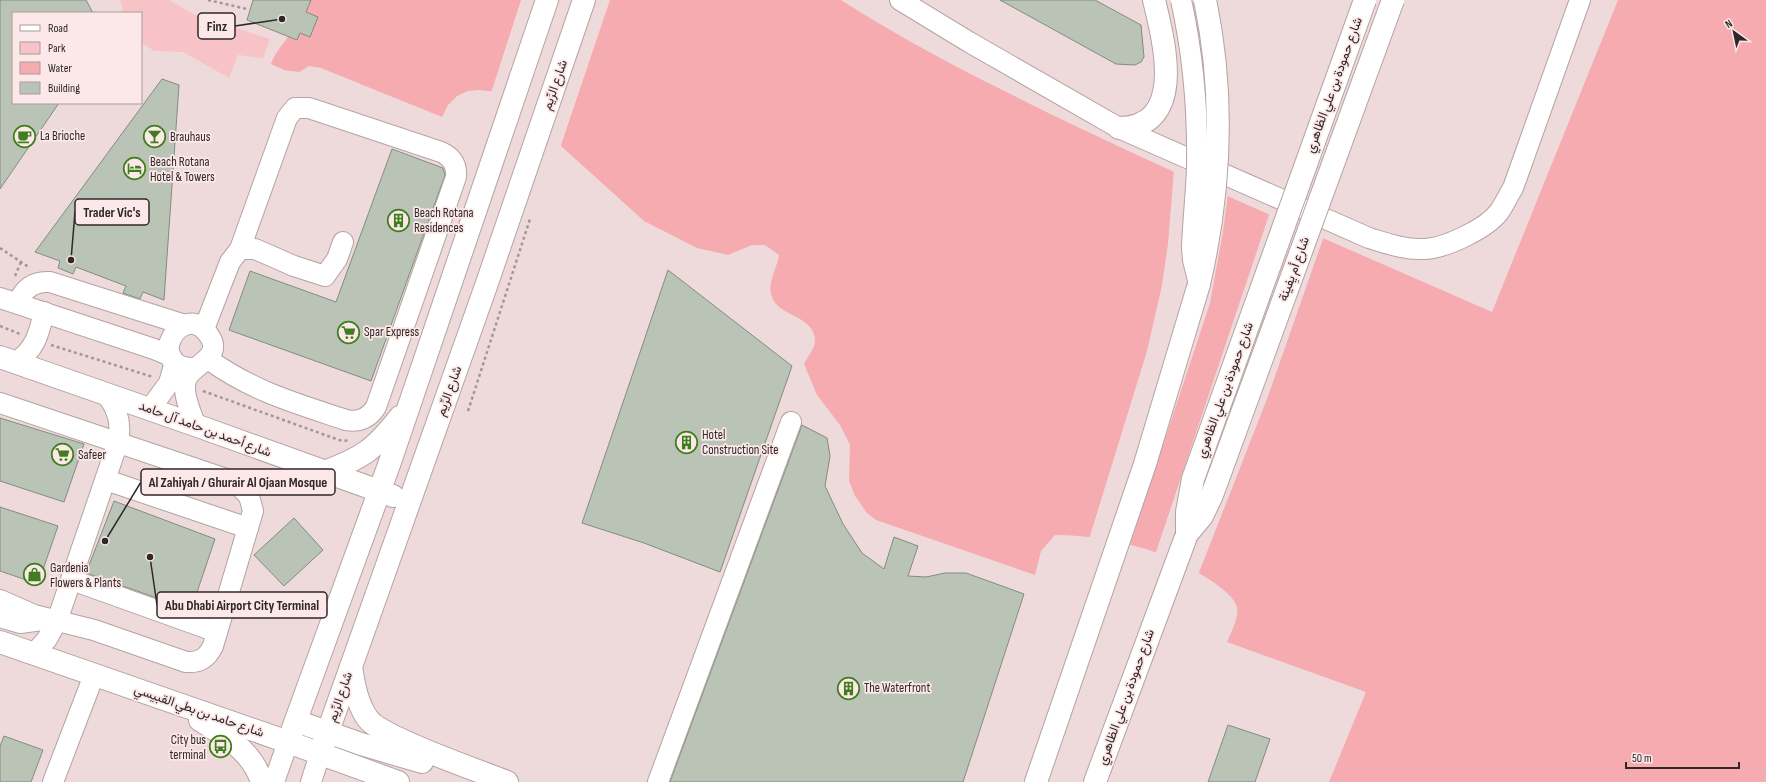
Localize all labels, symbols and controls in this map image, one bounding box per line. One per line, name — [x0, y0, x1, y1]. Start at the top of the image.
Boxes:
legend — [12, 12, 142, 104]
north arrow — [1714, 12, 1754, 52]
callout: Finz — [198, 13, 235, 39]
street label: شارع حمودة بن علي الظاهري — [1302, 15, 1368, 156]
text: N — [1723, 17, 1735, 31]
text: Finz — [207, 18, 228, 35]
text: Road — [48, 21, 68, 36]
text: Park — [48, 41, 66, 56]
street label: شارع الرِّيم — [539, 58, 572, 113]
text: Water — [48, 61, 72, 76]
text: Building — [48, 81, 80, 96]
cafe icon: La Brioche — [12, 123, 38, 149]
bar icon: Brauhaus — [142, 124, 168, 150]
place label: La Brioche — [40, 128, 85, 144]
place label: Brauhaus — [170, 129, 211, 145]
place label: Beach Rotana Hotel & Towers — [150, 154, 215, 185]
hotel icon: Beach Rotana Hotel & Towers — [122, 156, 148, 182]
callout: Trader Vic's — [75, 199, 149, 225]
text: Trader Vic's — [83, 204, 141, 221]
place label: Beach Rotana Residences — [414, 205, 474, 236]
building icon: Beach Rotana Residences — [385, 207, 411, 233]
street label: شارع أم يِفينة — [1275, 235, 1315, 304]
supermarket icon: Spar Express — [336, 319, 362, 345]
street label: شارع حمودة بن علي الظاهري — [1193, 320, 1259, 461]
place label: Spar Express — [364, 324, 420, 340]
street label: شارع الرِّيم — [433, 364, 466, 419]
street label: شارع أحمد بن حامد آل حامد — [136, 398, 273, 461]
place label: Hotel Construction Site — [702, 427, 779, 458]
building icon: Hotel Construction Site — [674, 429, 700, 455]
supermarket icon: Safeer — [49, 442, 75, 468]
place label: Safeer — [78, 447, 106, 463]
callout: Al Zahiyah / Ghurair Al Ojaan Mosque — [141, 469, 335, 495]
text: Al Zahiyah / Ghurair Al Ojaan Mosque — [148, 474, 327, 491]
place label: Gardenia Flowers & Plants — [50, 560, 122, 591]
shop icon: Gardenia Flowers & Plants — [22, 562, 48, 588]
callout: Abu Dhabi Airport City Terminal — [157, 592, 327, 618]
text: Abu Dhabi Airport City Terminal — [164, 597, 319, 614]
street label: شارع حمودة بن علي الظاهري — [1094, 627, 1160, 768]
street label: شارع الرِّيم — [324, 670, 357, 725]
building icon: The Waterfront — [836, 675, 862, 701]
place label: The Waterfront — [864, 680, 930, 696]
street label: شارع حامد بن بطي القبيسي — [131, 681, 266, 743]
place label: City bus terminal — [169, 732, 206, 763]
bus stop icon: City bus terminal — [208, 734, 234, 760]
scale bar — [1626, 744, 1739, 770]
text: 50 m — [1632, 751, 1652, 766]

